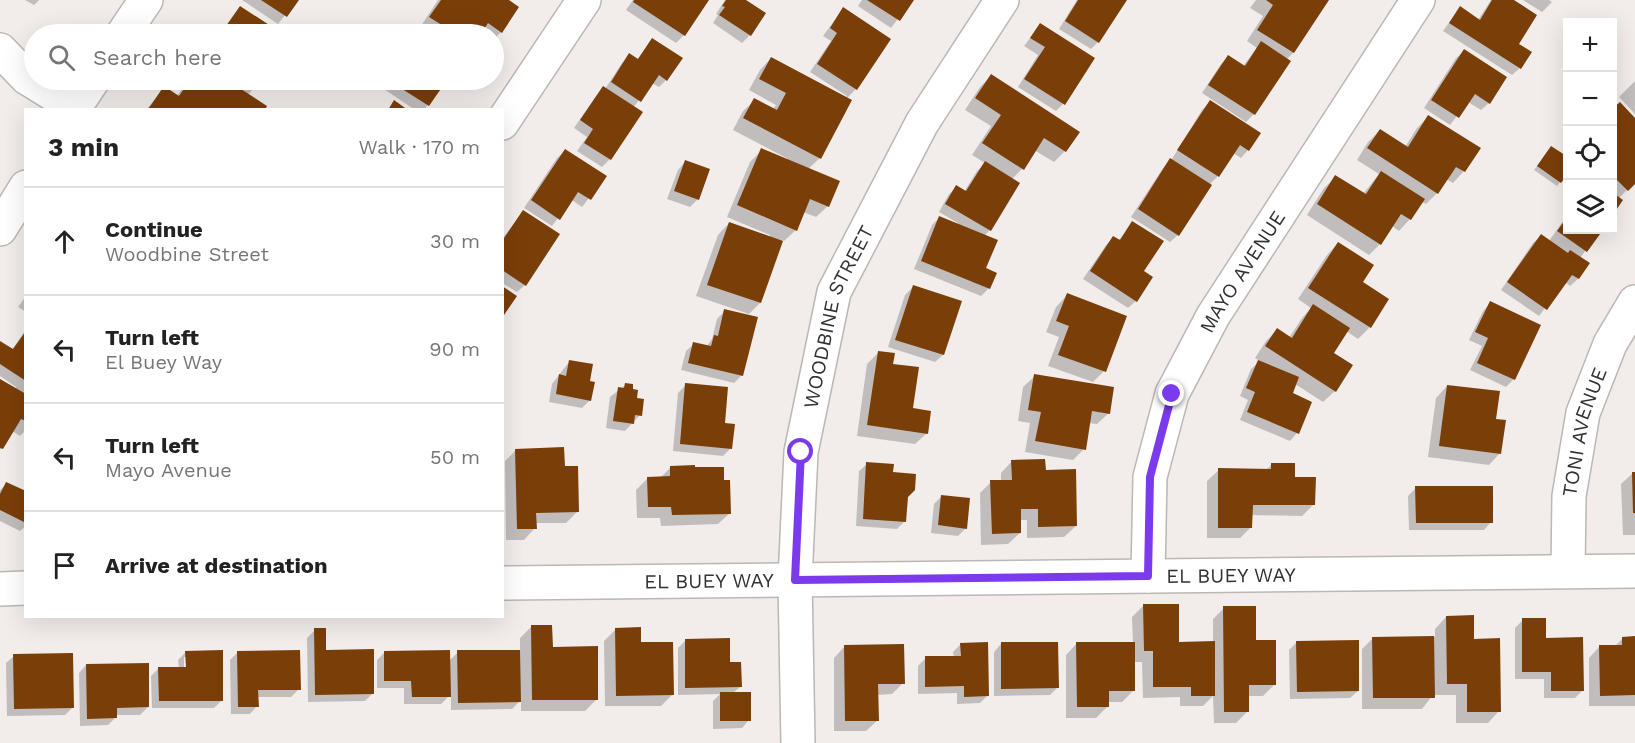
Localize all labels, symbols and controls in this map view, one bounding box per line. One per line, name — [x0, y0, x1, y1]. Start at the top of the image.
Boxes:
map controls — [1563, 18, 1617, 234]
button: + — [1563, 18, 1617, 72]
search box — [24, 24, 504, 90]
icon: search — [45, 41, 78, 74]
text: Search here — [93, 45, 222, 70]
button: − — [1563, 72, 1617, 126]
button: locate — [1563, 126, 1617, 180]
text: 3 min — [48, 132, 119, 162]
text: Walk · 170 m — [359, 135, 480, 159]
button: layers — [1563, 180, 1617, 234]
street label: MAYO AVENUE — [1194, 206, 1290, 337]
text: Continue — [105, 217, 203, 242]
street label: WOODBINE STREET — [798, 221, 879, 410]
icon: ahead — [48, 225, 81, 258]
text: 30 m — [430, 229, 480, 253]
text: Woodbine Street — [105, 242, 269, 266]
text: Turn left — [105, 325, 199, 350]
icon: left — [48, 333, 81, 366]
text: 90 m — [429, 337, 480, 361]
text: El Buey Way — [105, 350, 222, 374]
street label: TONI AVENUE — [1557, 364, 1612, 498]
route end — [1158, 380, 1184, 406]
text: Turn left — [105, 433, 199, 458]
route start — [787, 438, 813, 464]
icon: left — [48, 441, 81, 474]
text: 50 m — [430, 445, 480, 469]
text: Mayo Avenue — [105, 458, 232, 482]
icon: arrive — [48, 549, 81, 582]
text: Arrive at destination — [105, 553, 328, 578]
street label: EL BUEY WAY — [1166, 563, 1297, 588]
street label: EL BUEY WAY — [644, 568, 775, 593]

